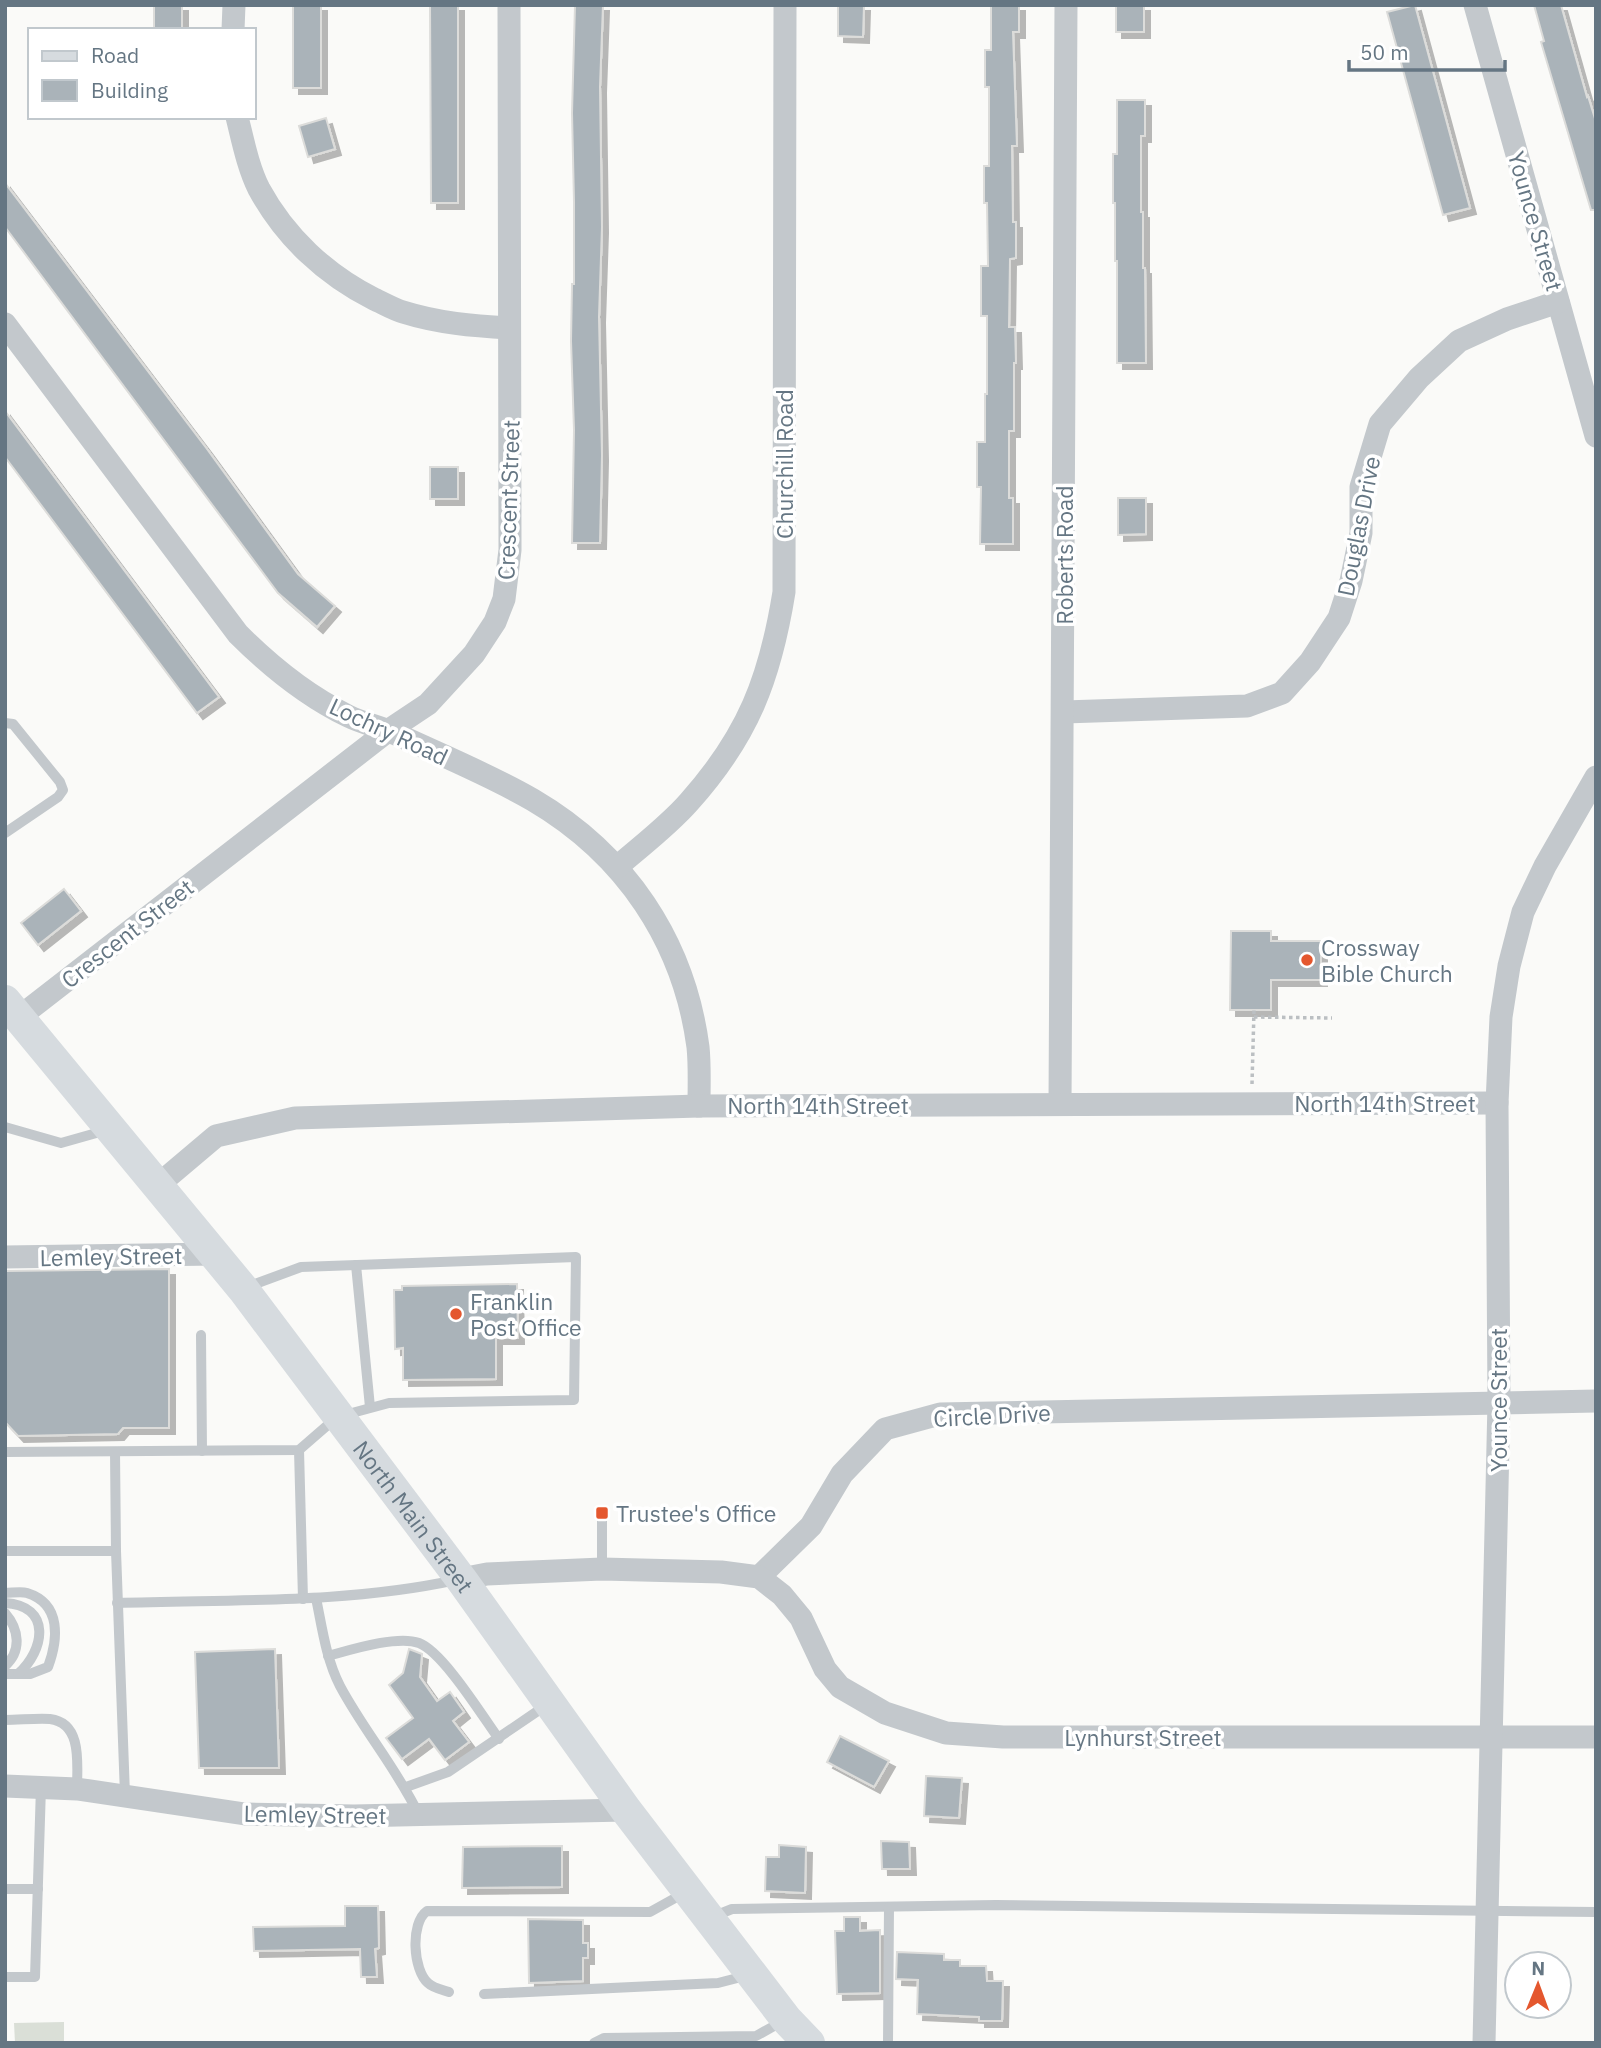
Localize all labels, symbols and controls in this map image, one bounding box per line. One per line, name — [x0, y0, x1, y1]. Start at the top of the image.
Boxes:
legend — [28, 28, 256, 119]
scale bar — [1349, 28, 1505, 72]
text: 50 m — [1360, 38, 1409, 66]
text: Road — [91, 41, 139, 69]
text: Building — [91, 76, 168, 104]
street label: Younce Street — [1502, 148, 1570, 294]
street label: Churchill Road — [769, 389, 799, 539]
street label: Crescent Street — [490, 419, 526, 581]
street label: Douglas Drive — [1330, 453, 1386, 599]
street label: Roberts Road — [1049, 485, 1079, 625]
street label: Lochry Road — [325, 691, 453, 771]
street label: Crescent Street — [55, 872, 199, 994]
place label: Crossway Bible Church — [1321, 932, 1453, 988]
marker: Crossway Bible Church — [1299, 952, 1315, 968]
street label: North 14th Street — [1294, 1088, 1476, 1118]
street label: North 14th Street — [727, 1090, 909, 1120]
street label: Lemley Street — [39, 1240, 183, 1272]
place label: Franklin Post Office — [470, 1286, 582, 1342]
marker: Franklin Post Office — [448, 1306, 464, 1322]
street label: Younce Street — [1483, 1328, 1513, 1472]
street label: Circle Drive — [932, 1397, 1052, 1433]
street label: North Main Street — [347, 1434, 481, 1598]
place label: Trustee's Office — [616, 1498, 776, 1528]
marker: Trustee's Office — [594, 1505, 610, 1521]
street label: Lynhurst Street — [1064, 1722, 1222, 1752]
street label: Lemley Street — [243, 1798, 387, 1830]
north arrow — [1503, 1950, 1573, 2020]
text: N — [1531, 1956, 1545, 1980]

